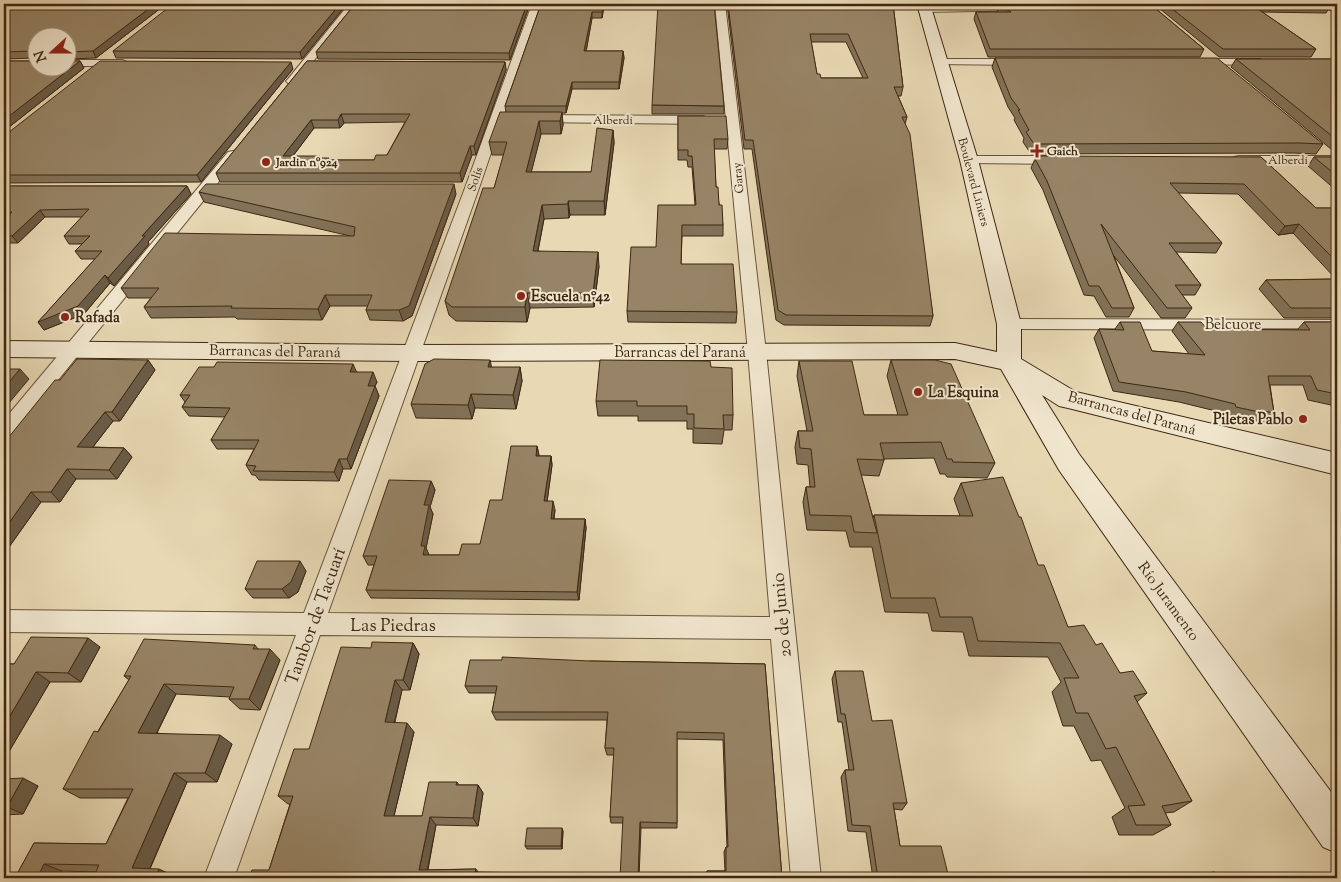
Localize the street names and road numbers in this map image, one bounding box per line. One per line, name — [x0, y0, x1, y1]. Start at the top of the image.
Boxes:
street label: Alberdi — [593, 112, 634, 130]
street label: Boulevard Liniers — [953, 136, 994, 229]
street label: Alberdi — [1268, 152, 1309, 170]
street label: Garay — [728, 162, 750, 194]
street label: Solís — [463, 164, 489, 194]
street label: Belcuore — [1205, 315, 1261, 336]
street label: Barrancas del Paraná — [209, 341, 341, 364]
street label: Barrancas del Paraná — [614, 343, 746, 364]
street label: Barrancas del Paraná — [1065, 387, 1198, 442]
street label: Tambor de Tacuarí — [280, 545, 354, 689]
street label: Río Juramento — [1132, 558, 1204, 646]
street label: 20 de Junio — [766, 571, 800, 658]
street label: Las Piedras — [350, 614, 436, 640]

